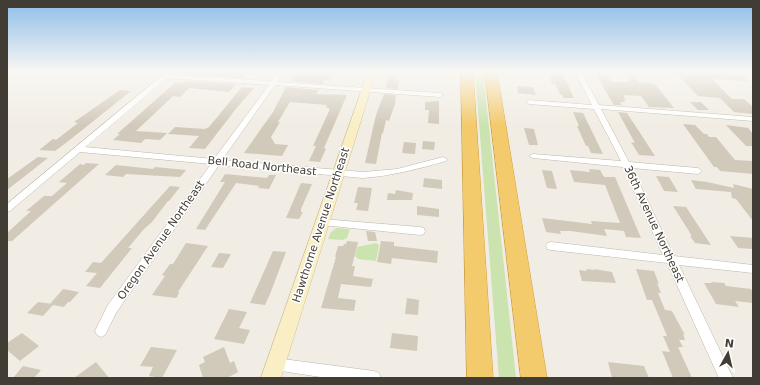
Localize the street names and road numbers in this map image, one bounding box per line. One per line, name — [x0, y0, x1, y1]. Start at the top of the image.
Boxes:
street label: Hawthorne Avenue Northeast — [290, 145, 352, 304]
street label: Bell Road Northeast — [207, 154, 318, 178]
street label: 36th Avenue Northeast — [621, 163, 687, 285]
street label: Oregon Avenue Northeast — [115, 177, 208, 302]

